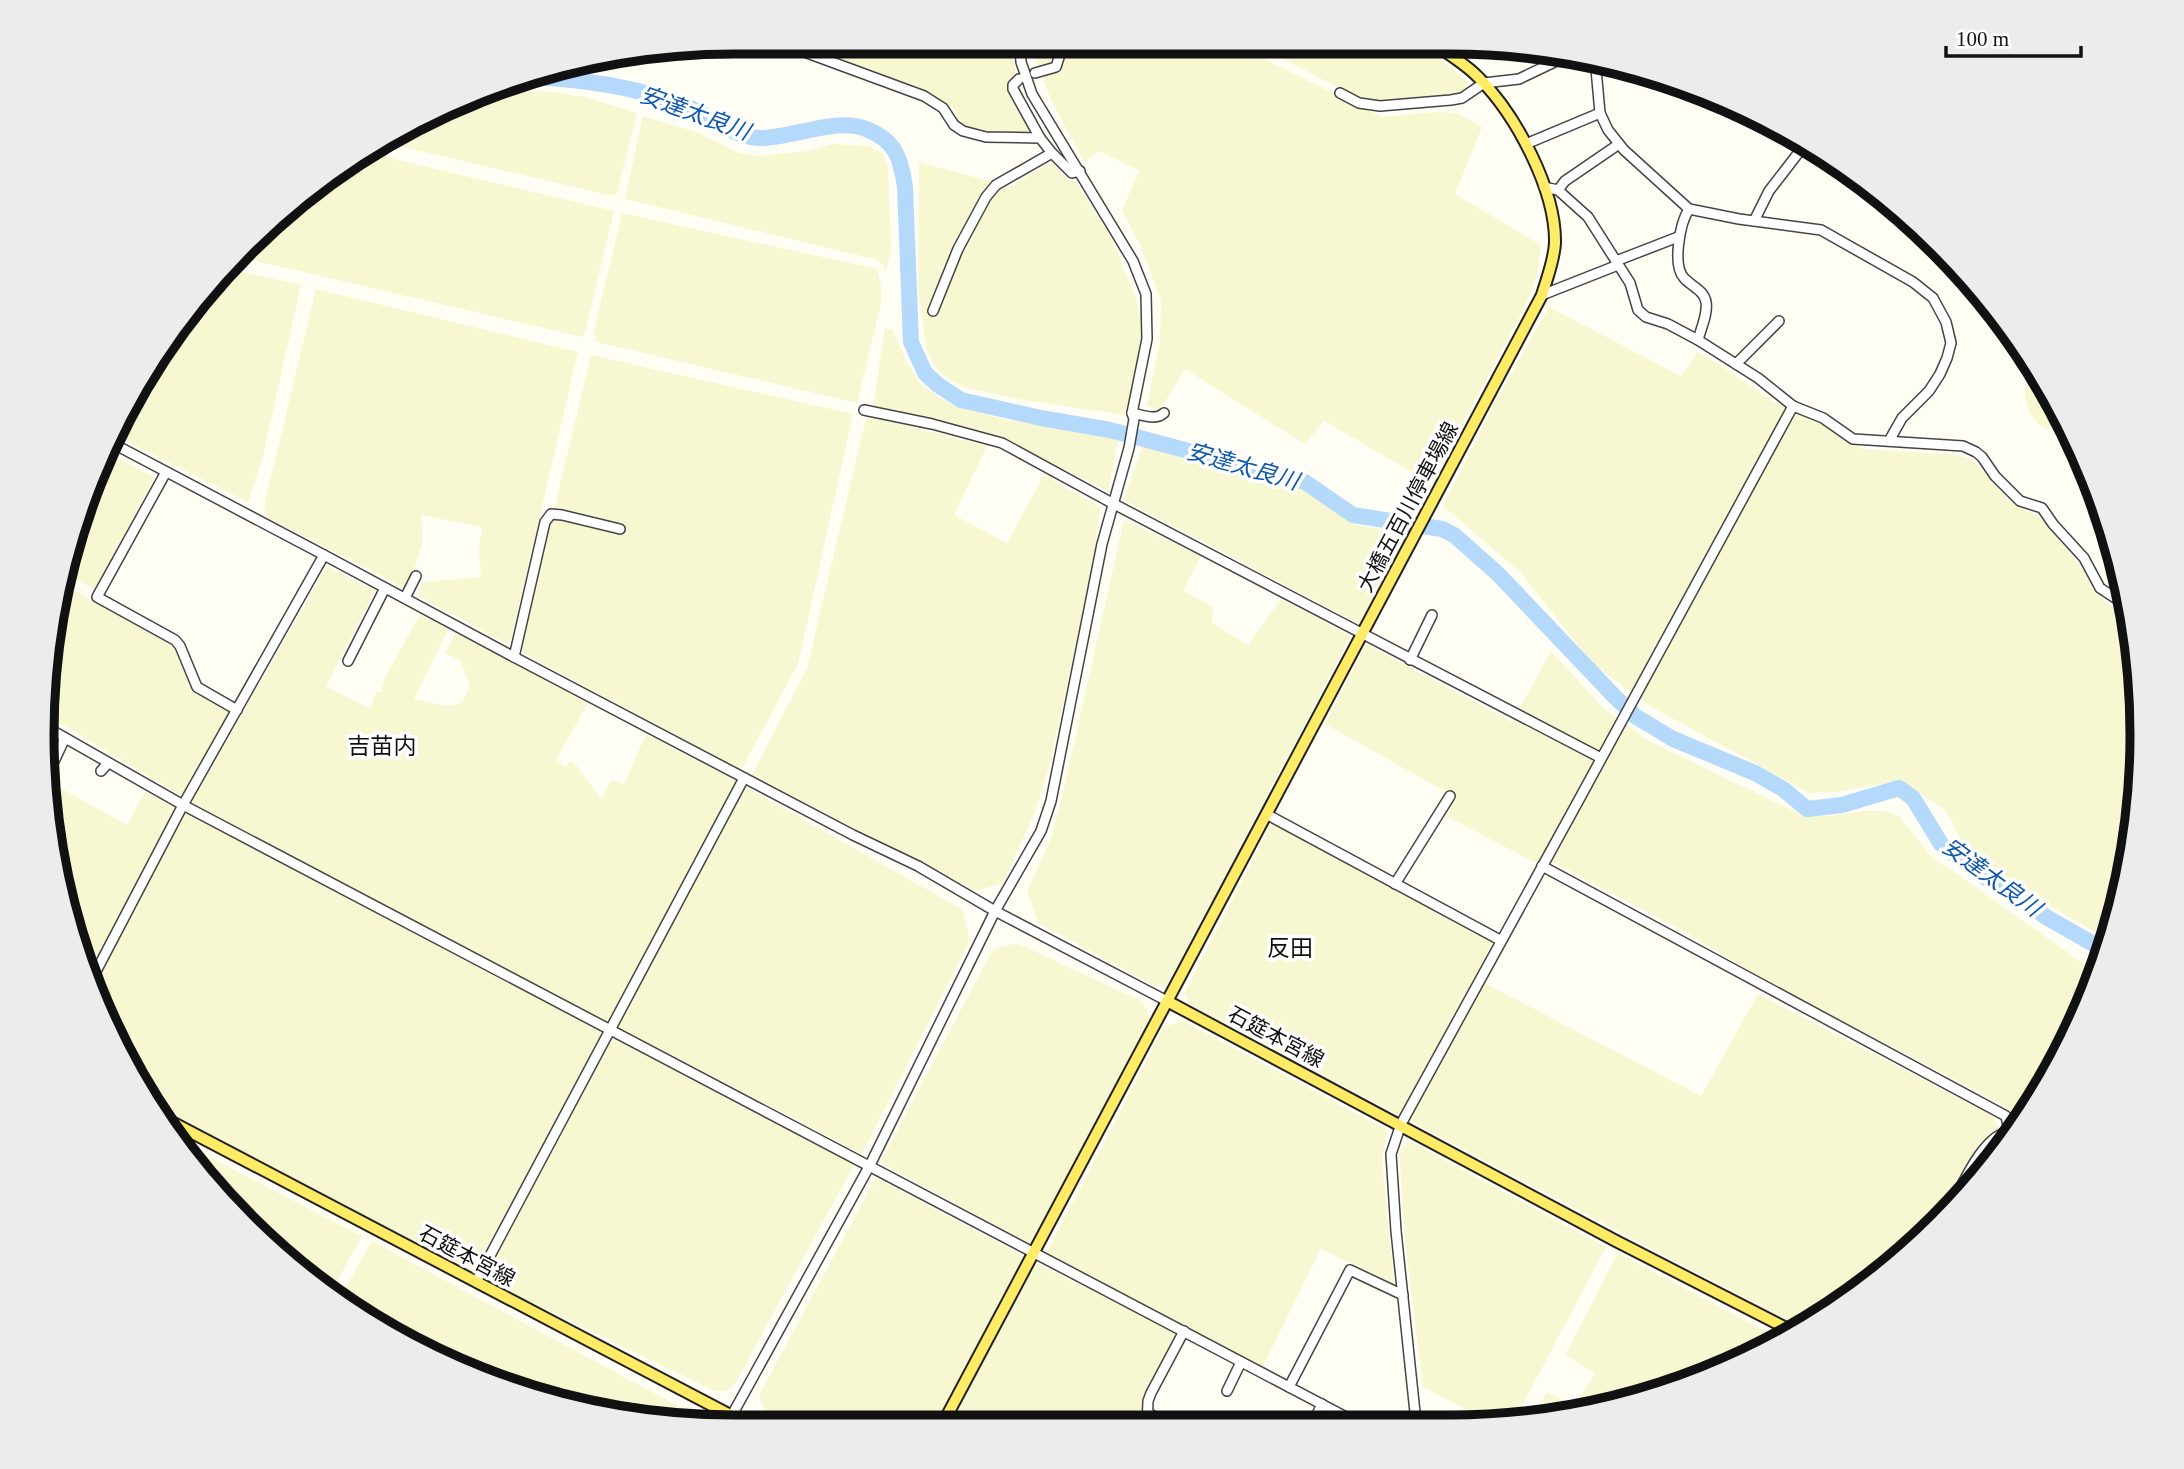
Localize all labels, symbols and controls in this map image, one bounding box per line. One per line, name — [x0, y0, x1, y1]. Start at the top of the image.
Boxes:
scale bar — [1946, 14, 2081, 58]
text: 100 m — [1956, 27, 2009, 51]
water label: 安達太良川 — [637, 82, 756, 146]
street label: 大橋五百川停車場線 — [1353, 418, 1463, 596]
water label: 安達太良川 — [1184, 439, 1304, 495]
district label: 吉苗内 — [348, 734, 417, 759]
water label: 安達太良川 — [1938, 833, 2048, 923]
district label: 反田 — [1267, 936, 1313, 961]
street label: 石筵本宮線 — [1224, 1002, 1328, 1072]
street label: 石筵本宮線 — [415, 1221, 519, 1291]

